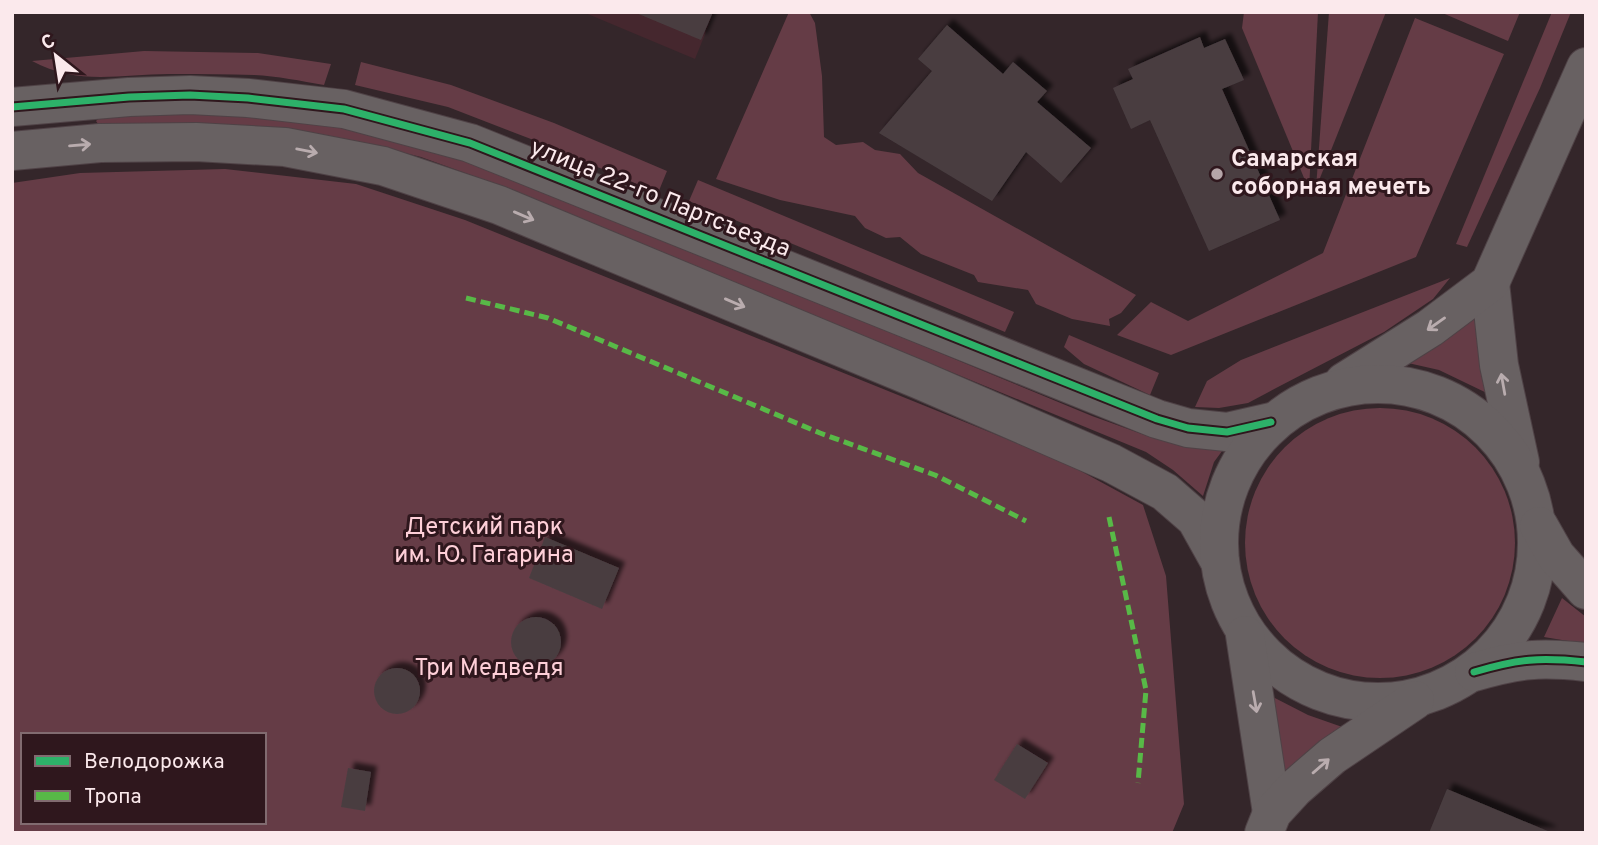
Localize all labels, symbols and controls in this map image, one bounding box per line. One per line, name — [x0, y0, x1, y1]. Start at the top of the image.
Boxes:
north arrow — [21, 21, 91, 91]
text: С — [37, 30, 60, 56]
street label: улица 22-го Партсъезда — [525, 133, 795, 265]
one-way arrow — [68, 138, 91, 151]
one-way arrow — [295, 145, 318, 158]
place label: Самарская соборная мечеть — [1231, 145, 1431, 203]
marker: Самарская соборная мечеть — [1209, 166, 1225, 182]
one-way arrow — [513, 210, 535, 223]
one-way arrow — [723, 297, 745, 310]
one-way arrow — [1427, 317, 1446, 331]
one-way arrow — [1496, 373, 1509, 396]
park label: Детский парк им. Ю. Гагарина — [394, 513, 574, 571]
park label: Три Медведя — [414, 654, 564, 684]
one-way arrow — [1249, 691, 1262, 713]
legend — [21, 733, 266, 824]
text: Велодорожка — [84, 749, 224, 776]
one-way arrow — [1312, 758, 1330, 774]
text: Тропа — [84, 784, 142, 811]

